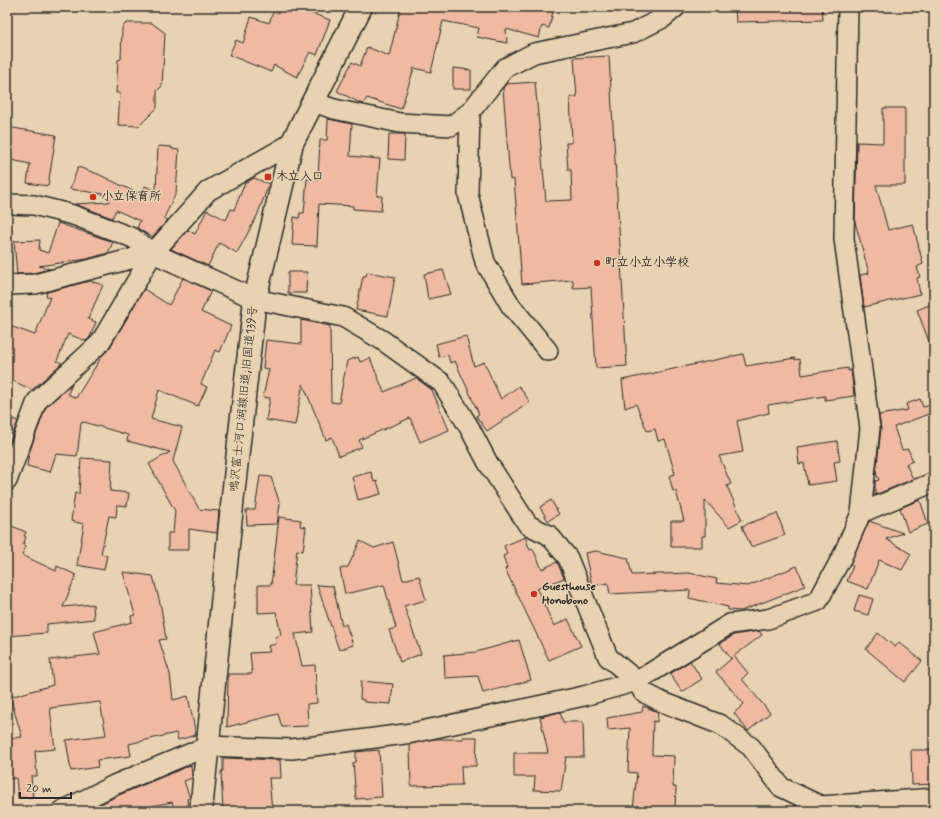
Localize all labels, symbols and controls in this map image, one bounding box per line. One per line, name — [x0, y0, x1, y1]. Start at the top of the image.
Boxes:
place label: 木立入口 — [276, 169, 324, 185]
marker: 木立入口 — [263, 172, 273, 182]
place label: 小立保育所 — [101, 189, 162, 205]
marker: 小立保育所 — [88, 192, 98, 202]
place label: 町立小立小学校 — [605, 255, 689, 271]
marker: 町立小立小学校 — [592, 258, 602, 268]
street label: 鳴沢富士河口湖線旧道;旧国道139号 — [226, 305, 262, 493]
place label: Guesthouse Honobono — [542, 579, 596, 609]
marker: Guesthouse Honobono — [529, 589, 539, 599]
scale bar — [20, 774, 71, 800]
text: 20 m — [26, 781, 52, 797]

